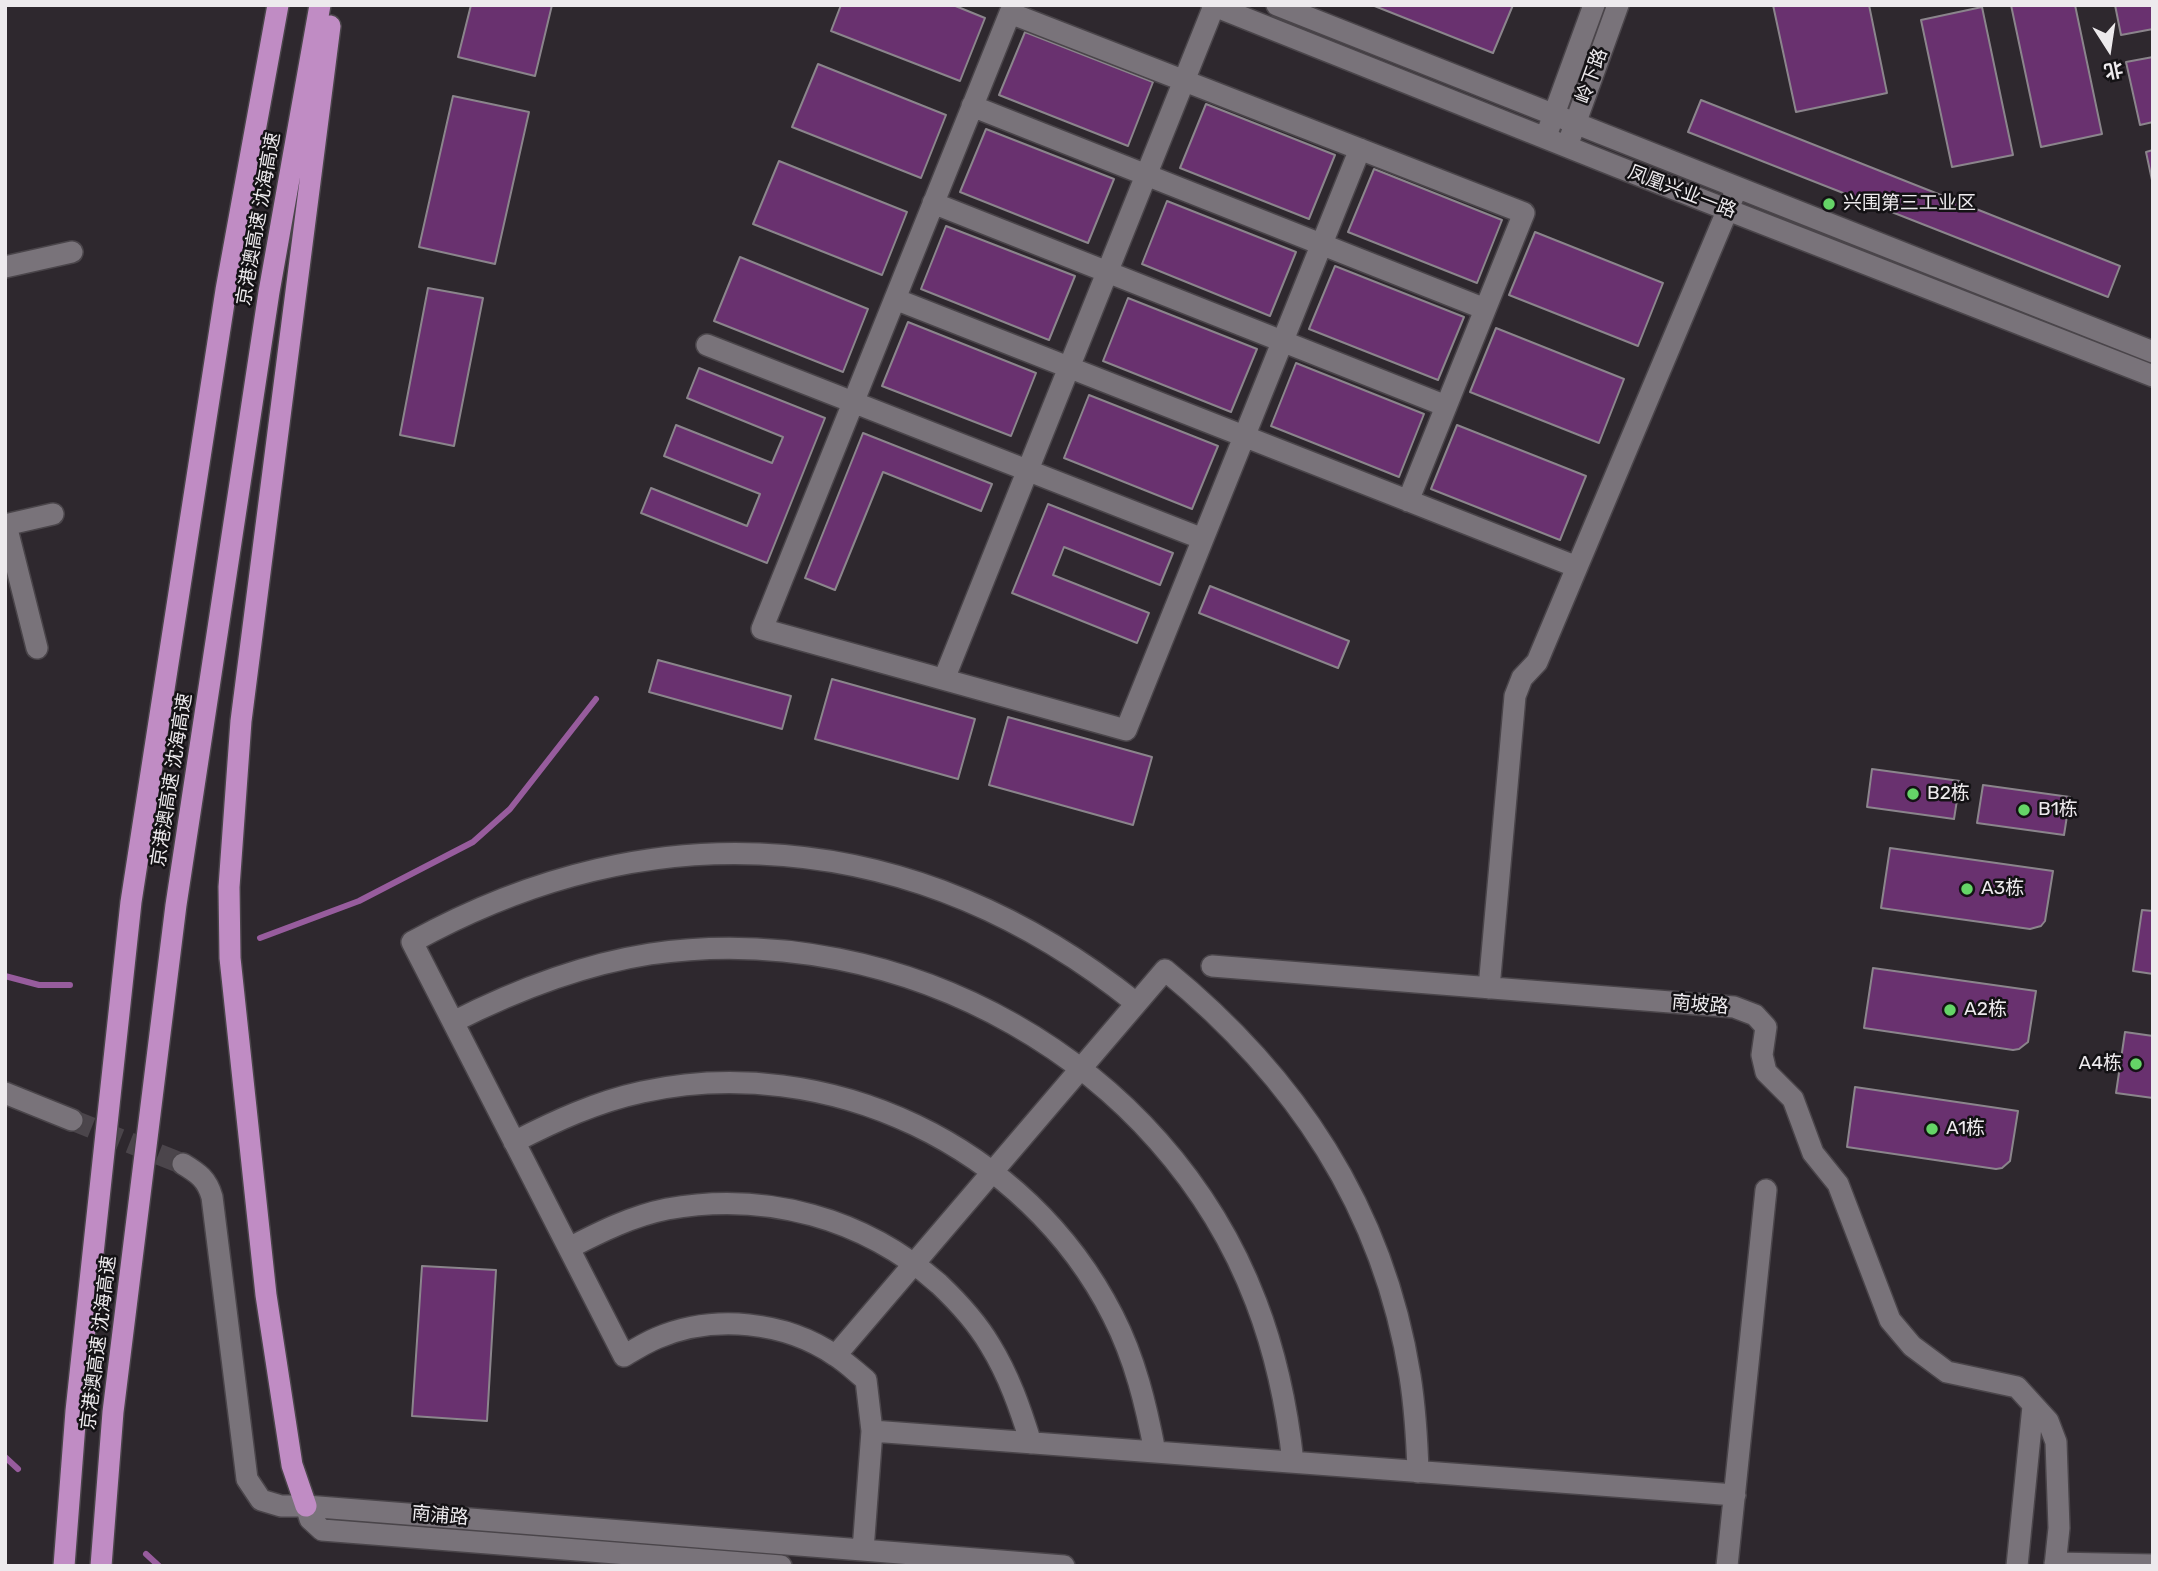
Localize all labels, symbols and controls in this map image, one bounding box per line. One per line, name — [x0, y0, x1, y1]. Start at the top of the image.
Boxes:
north arrow — [2074, 14, 2144, 84]
street label: 岭下路 — [1572, 45, 1612, 107]
text: 北 — [2102, 57, 2125, 83]
street label: 京港澳高速 沈海高速 — [233, 131, 285, 307]
street label: 凤凰兴业一路 — [1625, 161, 1739, 223]
place label: 兴围第三工业区 — [1843, 193, 1976, 215]
marker: 兴围第三工业区 — [1821, 196, 1837, 212]
street label: 京港澳高速 沈海高速 — [147, 691, 197, 869]
place label: B2栋 — [1927, 783, 1970, 805]
marker: B2栋 — [1905, 786, 1921, 802]
place label: B1栋 — [2038, 799, 2078, 821]
marker: B1栋 — [2016, 802, 2032, 818]
place label: A3栋 — [1981, 878, 2024, 900]
marker: A3栋 — [1959, 881, 1975, 897]
street label: 南坡路 — [1671, 991, 1729, 1019]
place label: A2栋 — [1964, 999, 2007, 1021]
marker: A2栋 — [1942, 1002, 1958, 1018]
place label: A4栋 — [2078, 1053, 2122, 1075]
marker: A4栋 — [2128, 1056, 2144, 1072]
place label: A1栋 — [1946, 1118, 1985, 1140]
marker: A1栋 — [1924, 1121, 1940, 1137]
street label: 京港澳高速 沈海高速 — [77, 1254, 121, 1432]
street label: 南浦路 — [411, 1502, 469, 1530]

